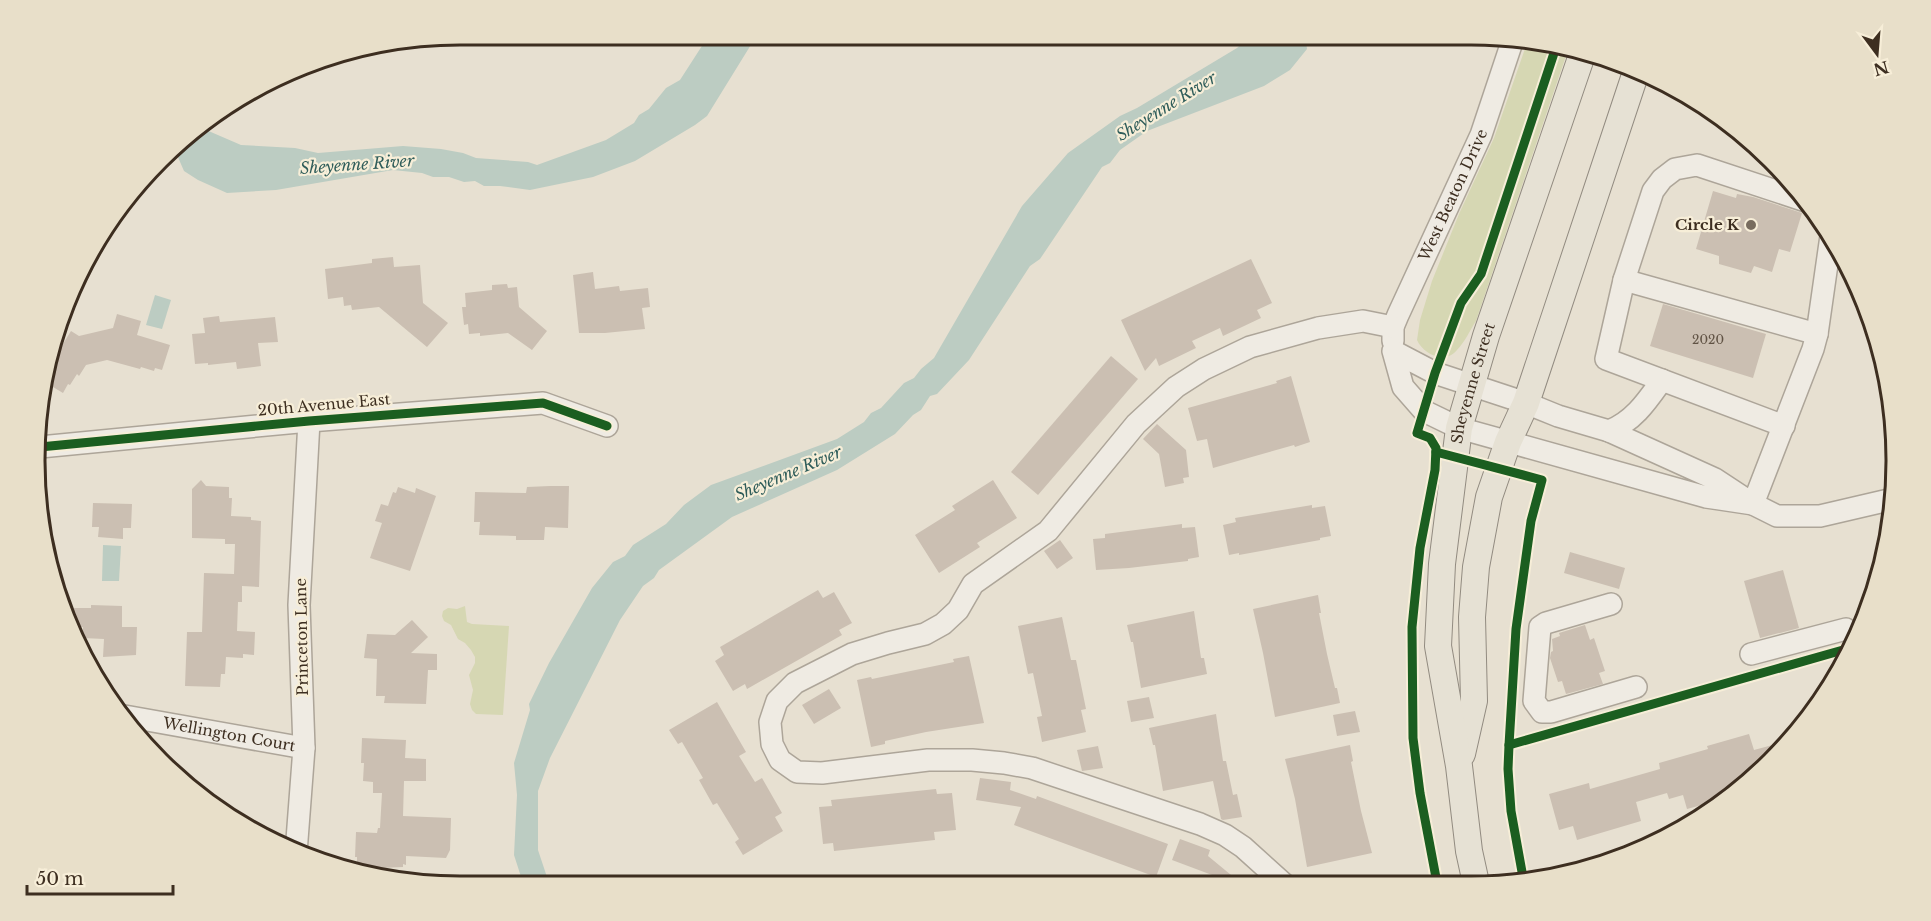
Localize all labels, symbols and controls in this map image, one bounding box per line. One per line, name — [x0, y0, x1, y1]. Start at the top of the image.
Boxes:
north arrow — [1847, 24, 1907, 84]
text: N — [1871, 57, 1891, 80]
water label: Sheyenne River — [1112, 67, 1220, 145]
street label: West Beaton Drive — [1414, 127, 1491, 265]
water label: Sheyenne River — [299, 150, 415, 178]
place label: Circle K — [1675, 215, 1740, 234]
marker: Circle K — [1744, 218, 1758, 232]
street label: Sheyenne Street — [1447, 320, 1499, 445]
house number: 2020 — [1692, 332, 1724, 347]
street label: 20th Avenue East — [257, 389, 391, 420]
water label: Sheyenne River — [731, 441, 845, 505]
street label: Princeton Lane — [291, 578, 312, 696]
street label: Wellington Court — [161, 713, 297, 755]
scale bar — [27, 858, 172, 896]
text: 50 m — [36, 868, 84, 890]

